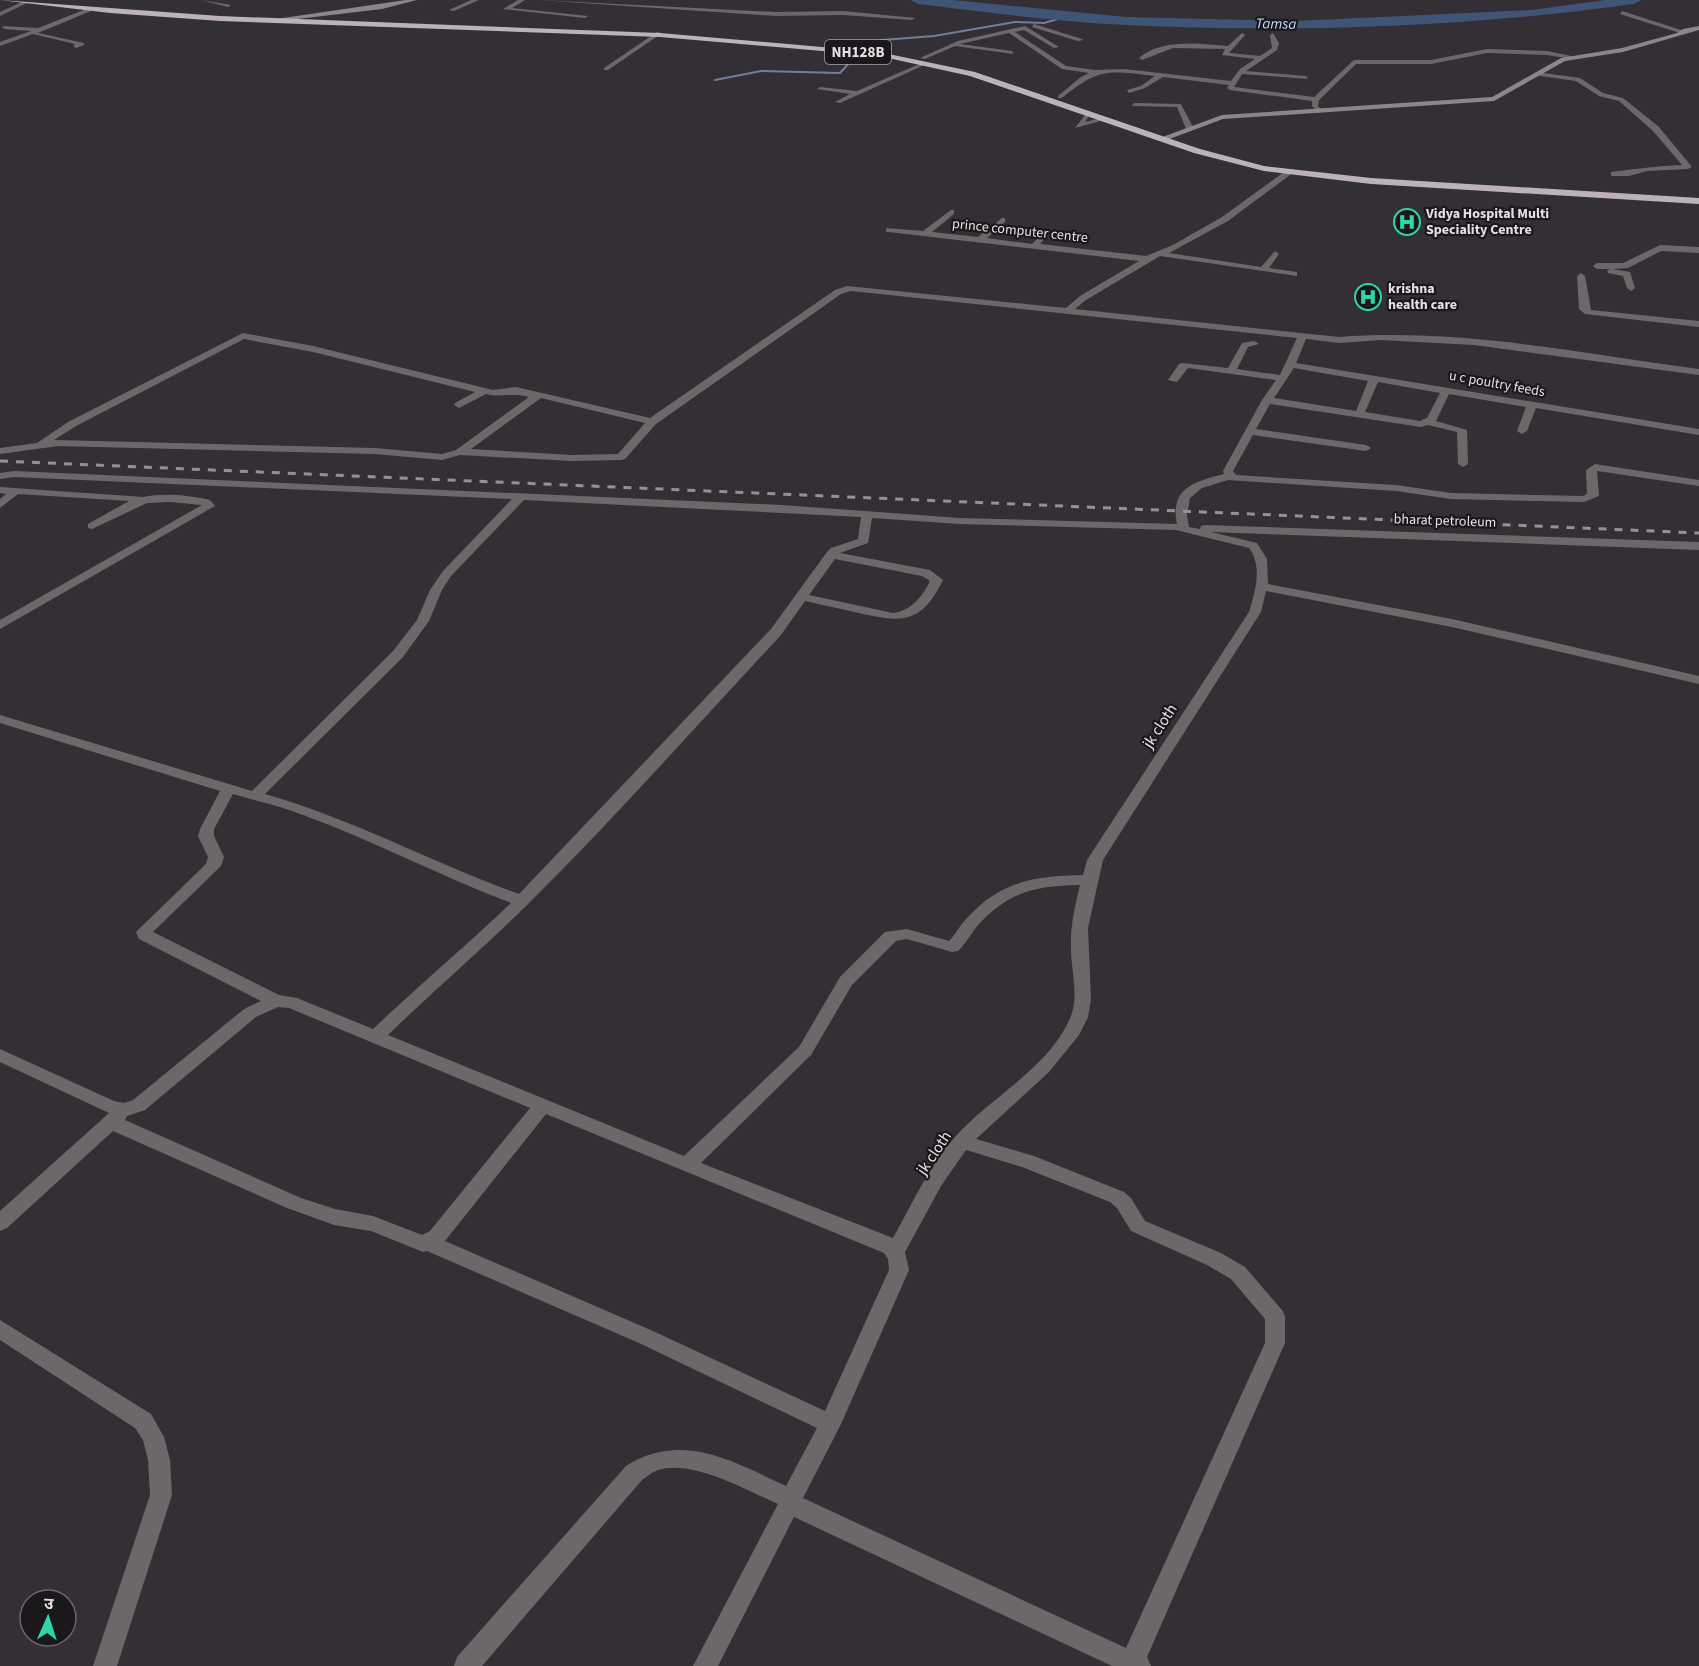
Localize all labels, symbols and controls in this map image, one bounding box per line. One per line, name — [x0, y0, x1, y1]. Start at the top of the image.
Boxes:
water label: Tamsa — [1255, 13, 1297, 35]
road number: NH128B — [825, 40, 891, 64]
place label: Vidya Hospital Multi Speciality Centre — [1425, 204, 1549, 240]
hospital icon: Vidya Hospital Multi Speciality Centre — [1392, 207, 1422, 237]
street label: prince computer centre — [951, 214, 1089, 248]
place label: krishna health care — [1388, 279, 1457, 315]
hospital icon: krishna health care — [1353, 282, 1383, 312]
street label: u c poultry feeds — [1448, 366, 1547, 402]
street label: bharat petroleum — [1393, 509, 1497, 533]
street label: jk cloth — [1137, 699, 1183, 753]
street label: jk cloth — [911, 1127, 957, 1180]
north arrow — [18, 1588, 78, 1648]
text: उ — [43, 1593, 55, 1615]

